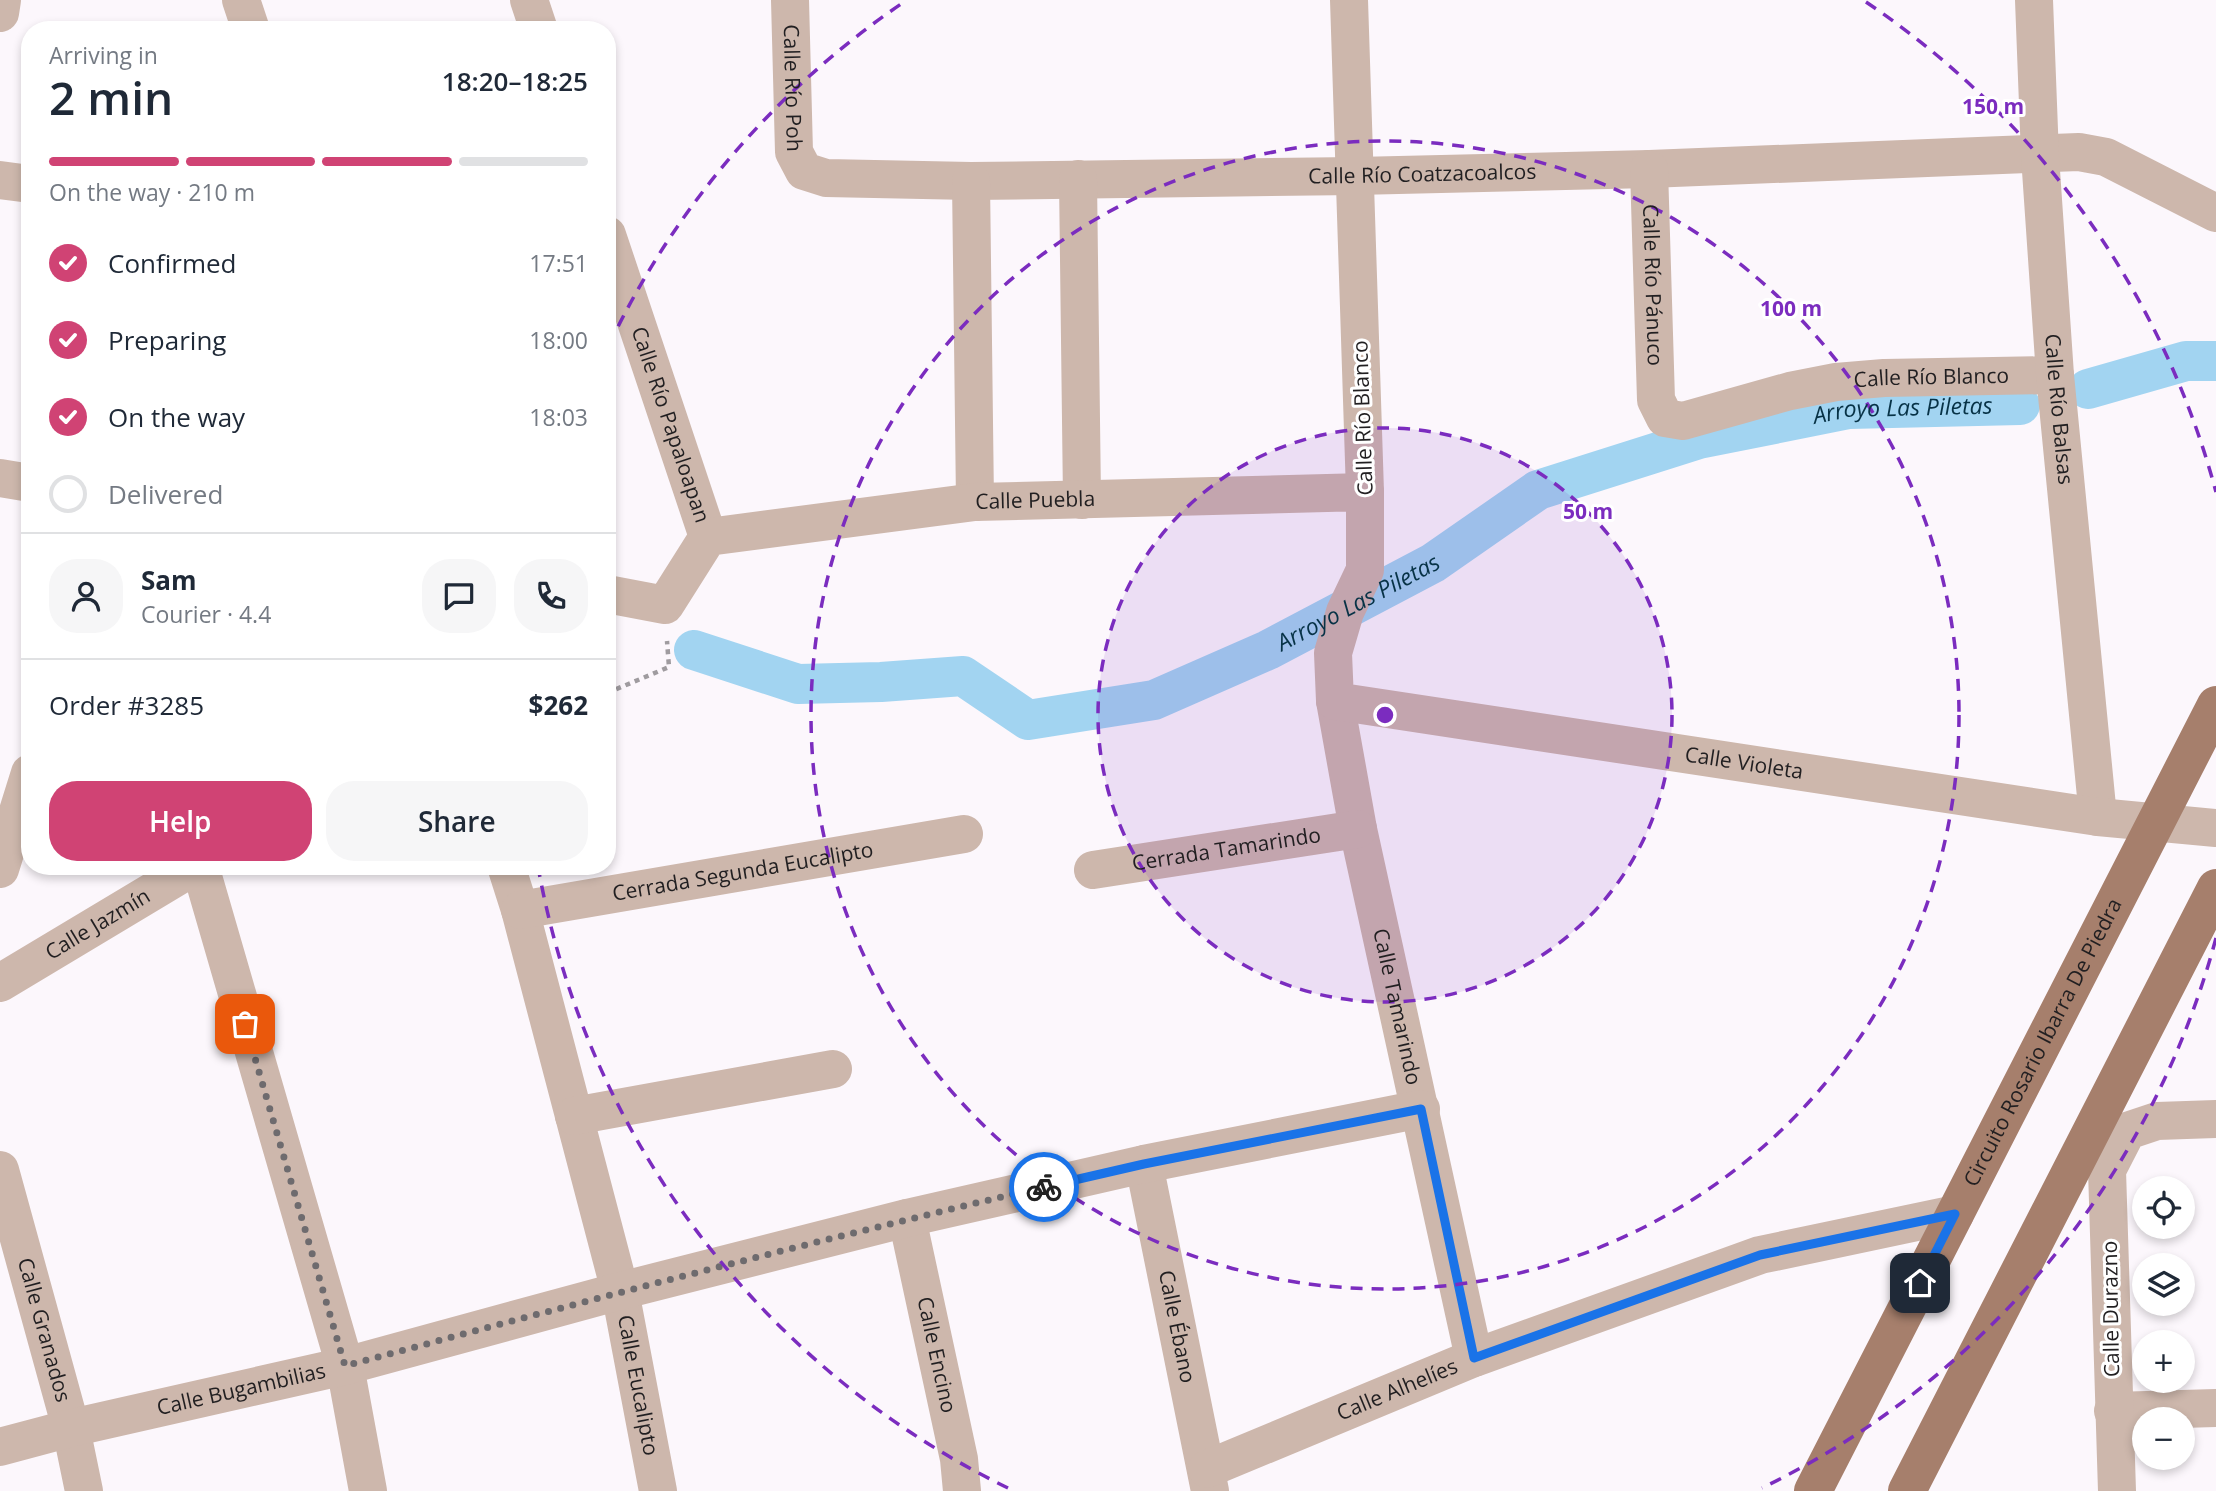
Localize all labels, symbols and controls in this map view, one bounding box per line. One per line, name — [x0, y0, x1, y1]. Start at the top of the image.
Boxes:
street label: Calle Río Poh — [778, 24, 809, 152]
text: Arriving in — [49, 39, 158, 71]
text: 18:20–18:25 — [442, 63, 588, 99]
text: 2 min — [49, 66, 173, 128]
text: 150 m — [1962, 92, 2024, 120]
street label: Calle Río Coatzacoalcos — [1308, 157, 1537, 190]
text: On the way · 210 m — [49, 176, 255, 208]
street label: Calle Río Pánuco — [1637, 204, 1670, 366]
icon: check — [49, 244, 87, 282]
text: Confirmed — [108, 245, 236, 281]
text: 17:51 — [529, 247, 588, 279]
text: 100 m — [1760, 294, 1822, 322]
icon: check — [49, 321, 87, 359]
text: Preparing — [108, 322, 226, 358]
street label: Calle Río Papaloapan — [626, 323, 717, 526]
text: 18:00 — [529, 324, 588, 356]
street label: Calle Río Balsas — [2039, 333, 2081, 486]
street label: Calle Río Blanco — [1345, 340, 1379, 496]
street label: Calle Río Blanco — [1853, 361, 2009, 393]
water label: Arroyo Las Piletas — [1808, 389, 1993, 431]
icon: check — [49, 398, 87, 436]
text: On the way — [108, 399, 245, 435]
text: 18:03 — [529, 401, 588, 433]
text: Delivered — [108, 476, 223, 512]
street label: Calle Puebla — [975, 484, 1096, 515]
text: 50 m — [1563, 497, 1613, 525]
water label: Arroyo Las Piletas — [1269, 546, 1446, 659]
button: person — [49, 559, 123, 633]
button: chat — [422, 559, 496, 633]
button: phone — [514, 559, 588, 633]
text: Sam — [141, 562, 197, 598]
text: Courier · 4.4 — [141, 598, 271, 630]
text: Order #3285 — [49, 687, 204, 723]
text: $262 — [529, 687, 588, 723]
centre of rings — [1373, 703, 1397, 727]
street label: Calle Violeta — [1683, 739, 1805, 785]
button: Help — [49, 781, 312, 861]
button: Share — [326, 781, 588, 861]
street label: Cerrada Tamarindo — [1130, 820, 1323, 877]
street label: Cerrada Segunda Eucalipto — [610, 835, 875, 907]
street label: Calle Jazmín — [40, 881, 155, 966]
street label: Circuito Rosario Ibarra De Piedra — [1956, 893, 2128, 1191]
street label: Calle Tamarindo — [1367, 926, 1429, 1087]
pin — [215, 994, 275, 1054]
icon: bag — [226, 1005, 264, 1043]
courier — [1009, 1152, 1079, 1222]
icon: bike — [1025, 1168, 1063, 1206]
map controls — [2132, 1176, 2195, 1470]
button: locate — [2132, 1176, 2195, 1239]
street label: Calle Durazno — [2095, 1241, 2125, 1377]
pin — [1890, 1253, 1950, 1313]
button: layers — [2132, 1253, 2195, 1316]
street label: Calle Granados — [12, 1255, 78, 1405]
icon: home — [1901, 1264, 1939, 1302]
street label: Calle Ébano — [1153, 1268, 1203, 1385]
street label: Calle Encino — [911, 1294, 964, 1415]
street label: Calle Eucalipto — [612, 1312, 666, 1458]
button: + — [2132, 1330, 2195, 1393]
street label: Calle Alhelíes — [1332, 1351, 1462, 1427]
street label: Calle Bugambilias — [154, 1356, 328, 1421]
button: − — [2132, 1407, 2195, 1470]

